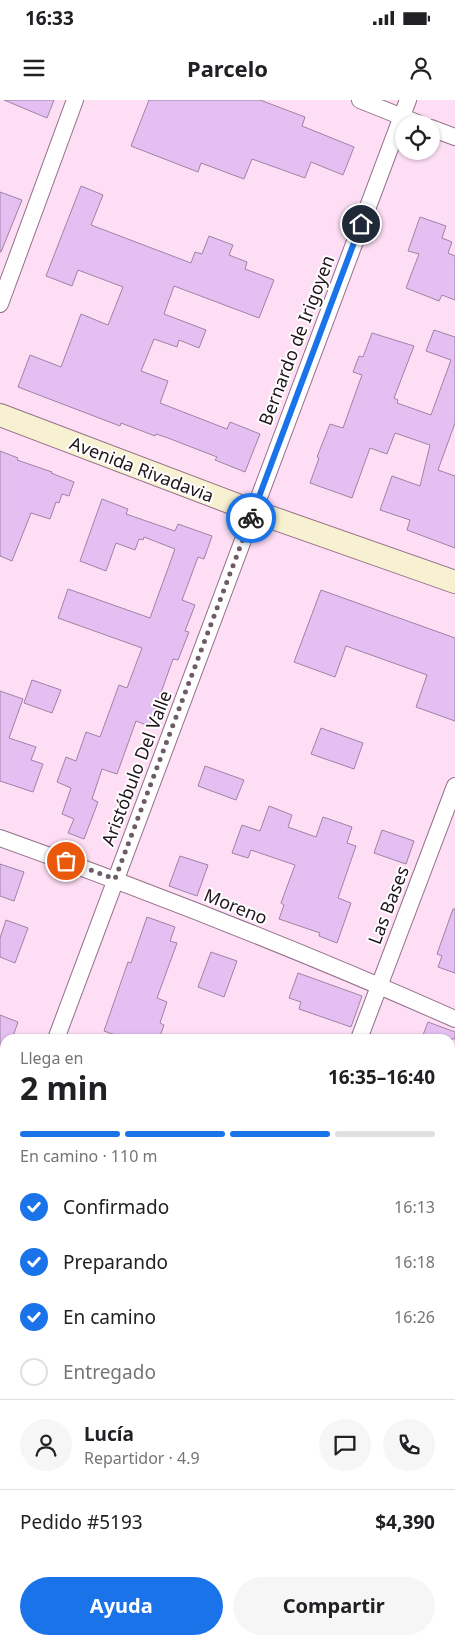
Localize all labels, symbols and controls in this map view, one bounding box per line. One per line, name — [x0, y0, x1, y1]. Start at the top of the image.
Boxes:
text: 16:33 — [25, 5, 74, 31]
text: Parcelo — [187, 53, 268, 83]
icon: menu — [20, 54, 48, 82]
icon: person — [407, 54, 435, 82]
map controls — [395, 115, 440, 160]
button: locate — [395, 115, 440, 160]
pin — [340, 203, 382, 245]
icon: home — [347, 210, 375, 238]
street label: Bernardo de Irigoyen — [252, 252, 340, 428]
street label: Avenida Rivadavia — [66, 430, 218, 508]
courier — [226, 493, 276, 543]
icon: bike — [237, 504, 265, 532]
street label: Aristóbulo Del Valle — [95, 687, 177, 849]
pin — [45, 840, 87, 882]
icon: bag — [52, 847, 80, 875]
street label: Las Bases — [362, 862, 414, 948]
street label: Moreno — [201, 882, 271, 930]
text: Llega en — [20, 1047, 83, 1069]
text: 16:35–16:40 — [328, 1064, 435, 1090]
text: 2 min — [20, 1066, 108, 1109]
text: En camino · 110 m — [20, 1145, 157, 1167]
icon: check — [20, 1193, 48, 1221]
text: Confirmado — [63, 1194, 169, 1220]
text: 16:13 — [394, 1196, 435, 1218]
icon: check — [20, 1248, 48, 1276]
text: Preparando — [63, 1249, 168, 1275]
text: 16:18 — [394, 1251, 435, 1273]
icon: check — [20, 1303, 48, 1331]
text: En camino — [63, 1304, 156, 1330]
text: 16:26 — [394, 1306, 435, 1328]
text: Entregado — [63, 1359, 156, 1385]
button: person — [20, 1419, 72, 1471]
button: chat — [319, 1419, 371, 1471]
button: phone — [383, 1419, 435, 1471]
text: Lucía — [84, 1421, 134, 1447]
text: Repartidor · 4.9 — [84, 1447, 200, 1469]
text: Pedido #5193 — [20, 1509, 143, 1535]
text: $4,390 — [375, 1509, 435, 1535]
button: Ayuda — [20, 1577, 223, 1635]
button: Compartir — [233, 1577, 435, 1635]

